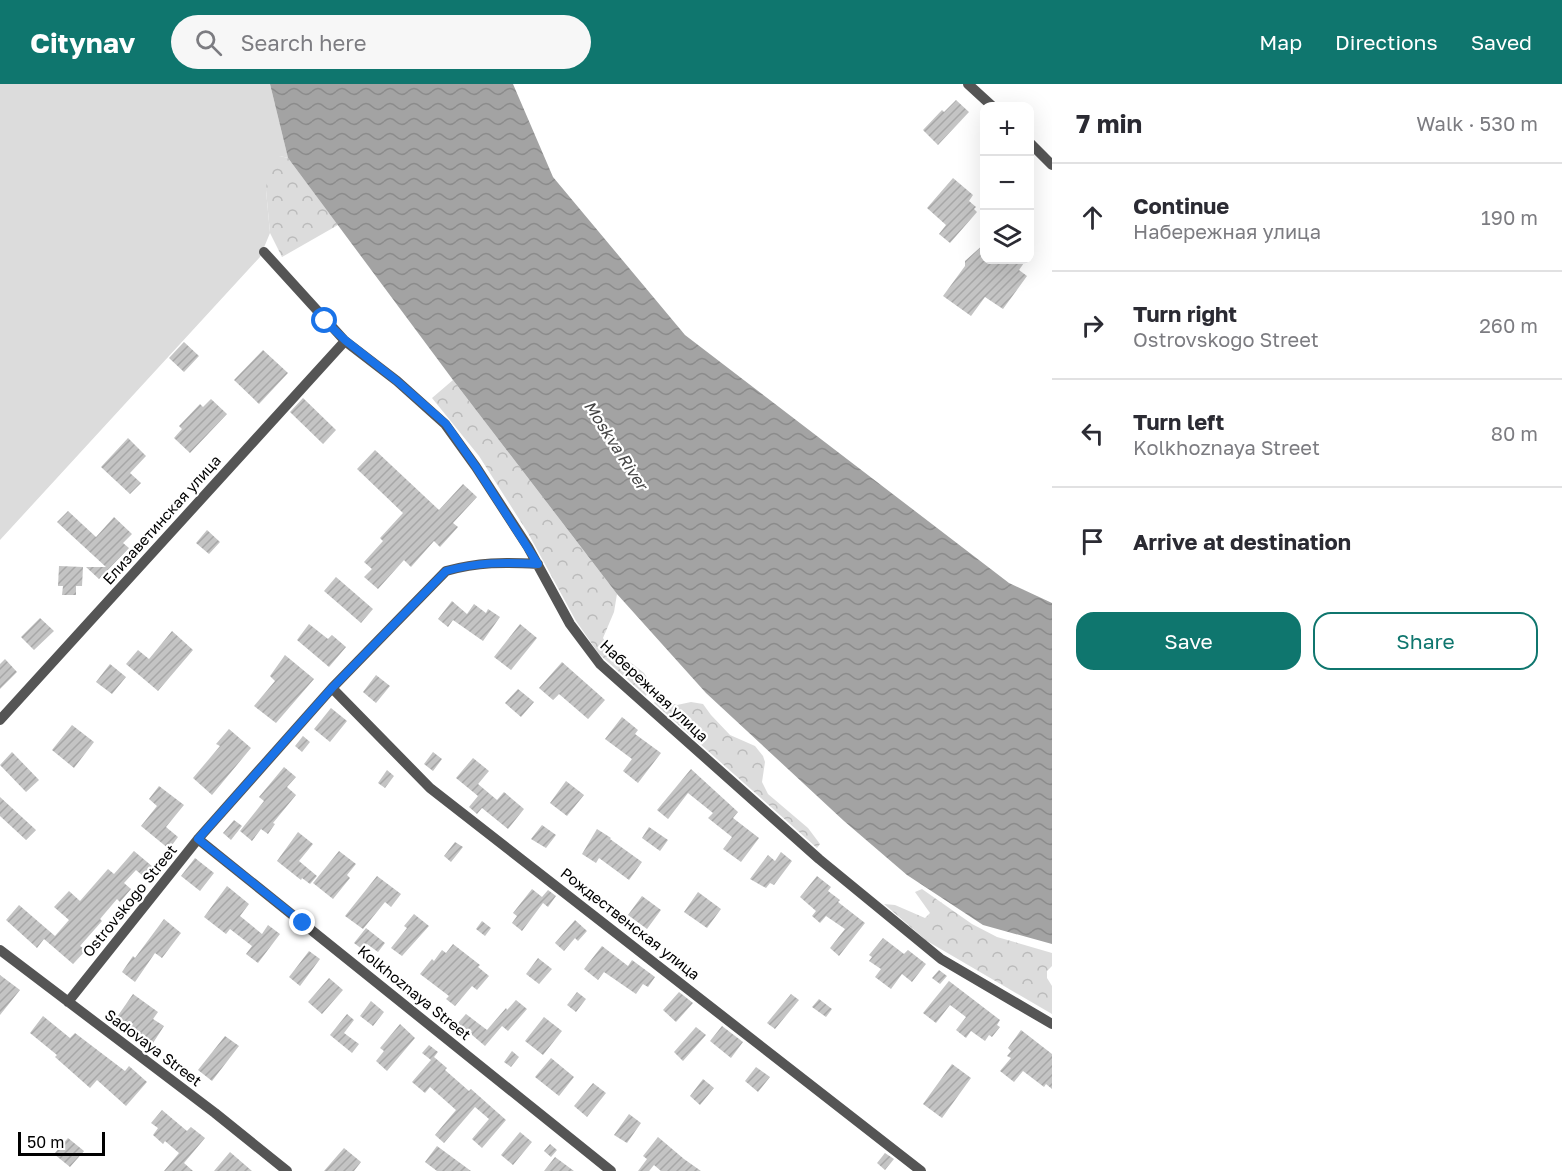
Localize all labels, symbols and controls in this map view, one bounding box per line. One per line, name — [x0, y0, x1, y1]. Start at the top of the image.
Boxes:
search box — [171, 15, 591, 69]
text: Citynav — [30, 26, 135, 59]
icon: search — [192, 26, 225, 59]
text: Search here — [240, 29, 366, 56]
text: Map — [1259, 29, 1302, 55]
text: Directions — [1335, 29, 1438, 55]
text: Saved — [1471, 29, 1532, 55]
map controls — [980, 102, 1034, 264]
button: + — [980, 102, 1034, 156]
text: 7 min — [1076, 108, 1142, 139]
text: Walk · 530 m — [1416, 111, 1538, 135]
button: − — [980, 156, 1034, 210]
text: Continue — [1133, 192, 1229, 219]
icon: ahead — [1076, 201, 1109, 234]
text: 190 m — [1481, 205, 1538, 229]
button: layers — [980, 210, 1034, 264]
text: Набережная улица — [1133, 219, 1321, 243]
text: Turn right — [1133, 300, 1237, 327]
route start — [311, 307, 337, 333]
icon: right — [1076, 309, 1109, 342]
text: 260 m — [1479, 313, 1538, 337]
text: Ostrovskogo Street — [1133, 327, 1319, 351]
water label: Moskva River — [580, 397, 654, 495]
text: Turn left — [1133, 408, 1224, 435]
icon: left — [1076, 417, 1109, 450]
text: 80 m — [1491, 421, 1538, 445]
text: Kolkhoznaya Street — [1133, 435, 1320, 459]
street label: Елизаветинская улица — [98, 451, 224, 588]
icon: arrive — [1076, 525, 1109, 558]
text: Arrive at destination — [1133, 528, 1351, 555]
button: Save — [1076, 612, 1301, 670]
button: Share — [1313, 612, 1538, 670]
street label: Набережная улица — [597, 636, 712, 745]
street label: Ostrovskogo Street — [78, 841, 180, 960]
street label: Рождественская улица — [557, 863, 704, 983]
route end — [289, 909, 315, 935]
street label: Kolkhoznaya Street — [354, 941, 475, 1043]
street label: Sadovaya Street — [102, 1005, 206, 1090]
scale bar — [18, 1129, 105, 1156]
text: 50 m — [27, 1132, 64, 1152]

